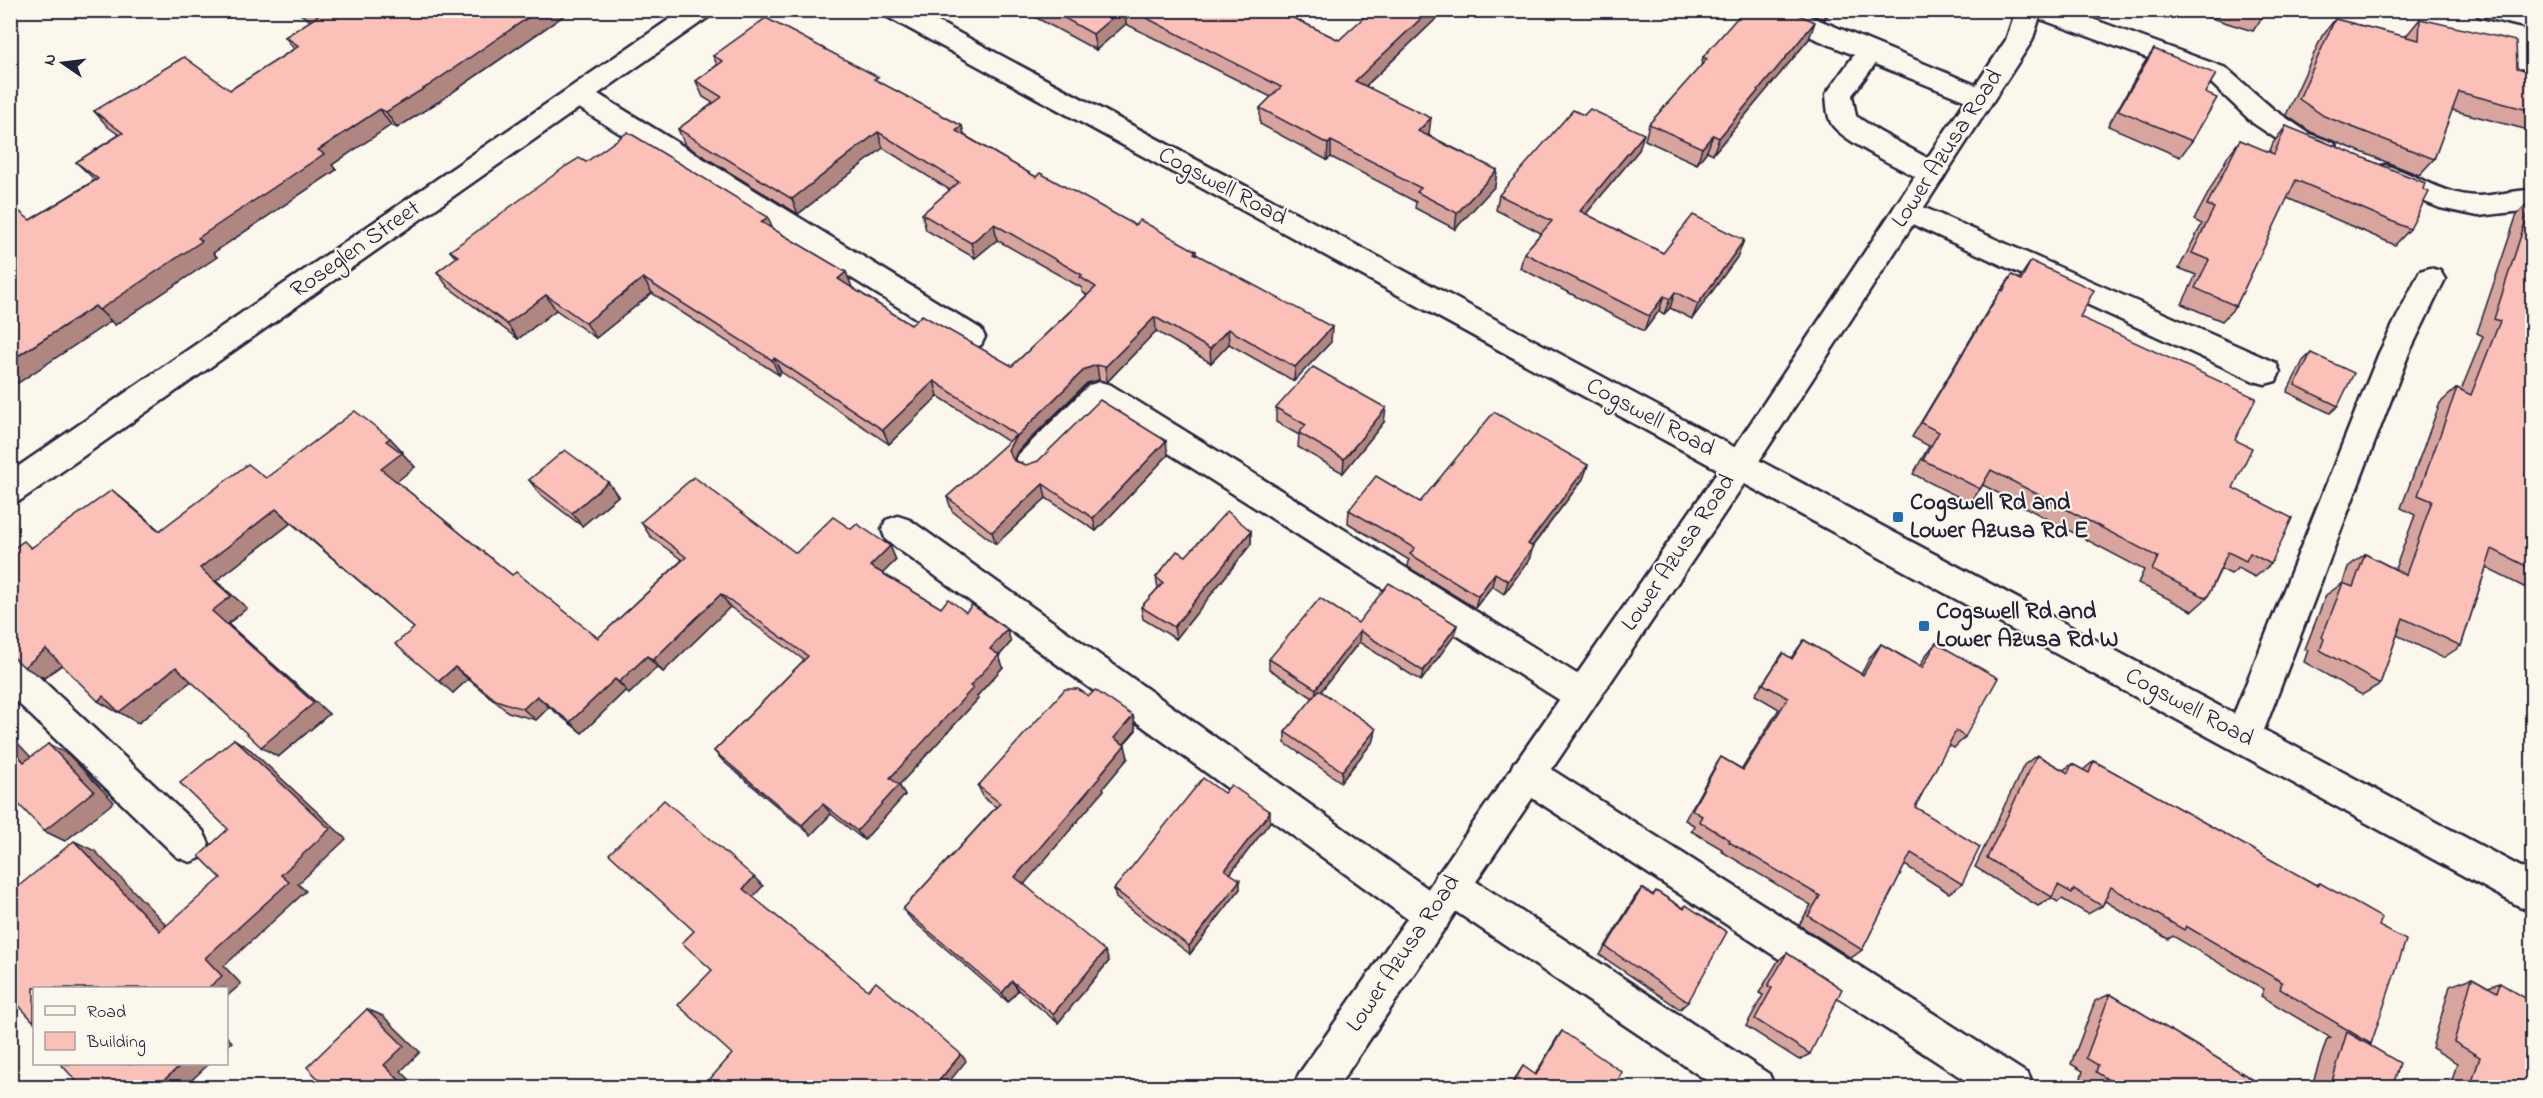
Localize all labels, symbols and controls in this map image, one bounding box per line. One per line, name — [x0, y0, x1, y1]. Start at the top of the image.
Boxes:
north arrow — [33, 33, 93, 93]
text: N — [37, 52, 63, 68]
street label: Lower Azusa Road — [1883, 62, 2013, 235]
street label: Cogswell Road — [1151, 138, 1293, 236]
street label: Roseglen Street — [284, 192, 428, 308]
street label: Cogswell Road — [1579, 369, 1721, 467]
street label: Lower Azusa Road — [1613, 467, 1745, 639]
place label: Cogswell Rd and Lower Azusa Rd E — [1910, 486, 2088, 549]
marker: Cogswell Rd and Lower Azusa Rd E — [1891, 510, 1905, 524]
place label: Cogswell Rd and Lower Azusa Rd W — [1936, 595, 2118, 658]
marker: Cogswell Rd and Lower Azusa Rd W — [1917, 619, 1931, 633]
street label: Cogswell Road — [2118, 659, 2260, 757]
street label: Lower Azusa Road — [1338, 868, 1470, 1040]
legend — [33, 987, 228, 1065]
text: Road — [87, 1000, 126, 1026]
text: Building — [86, 1030, 146, 1057]

